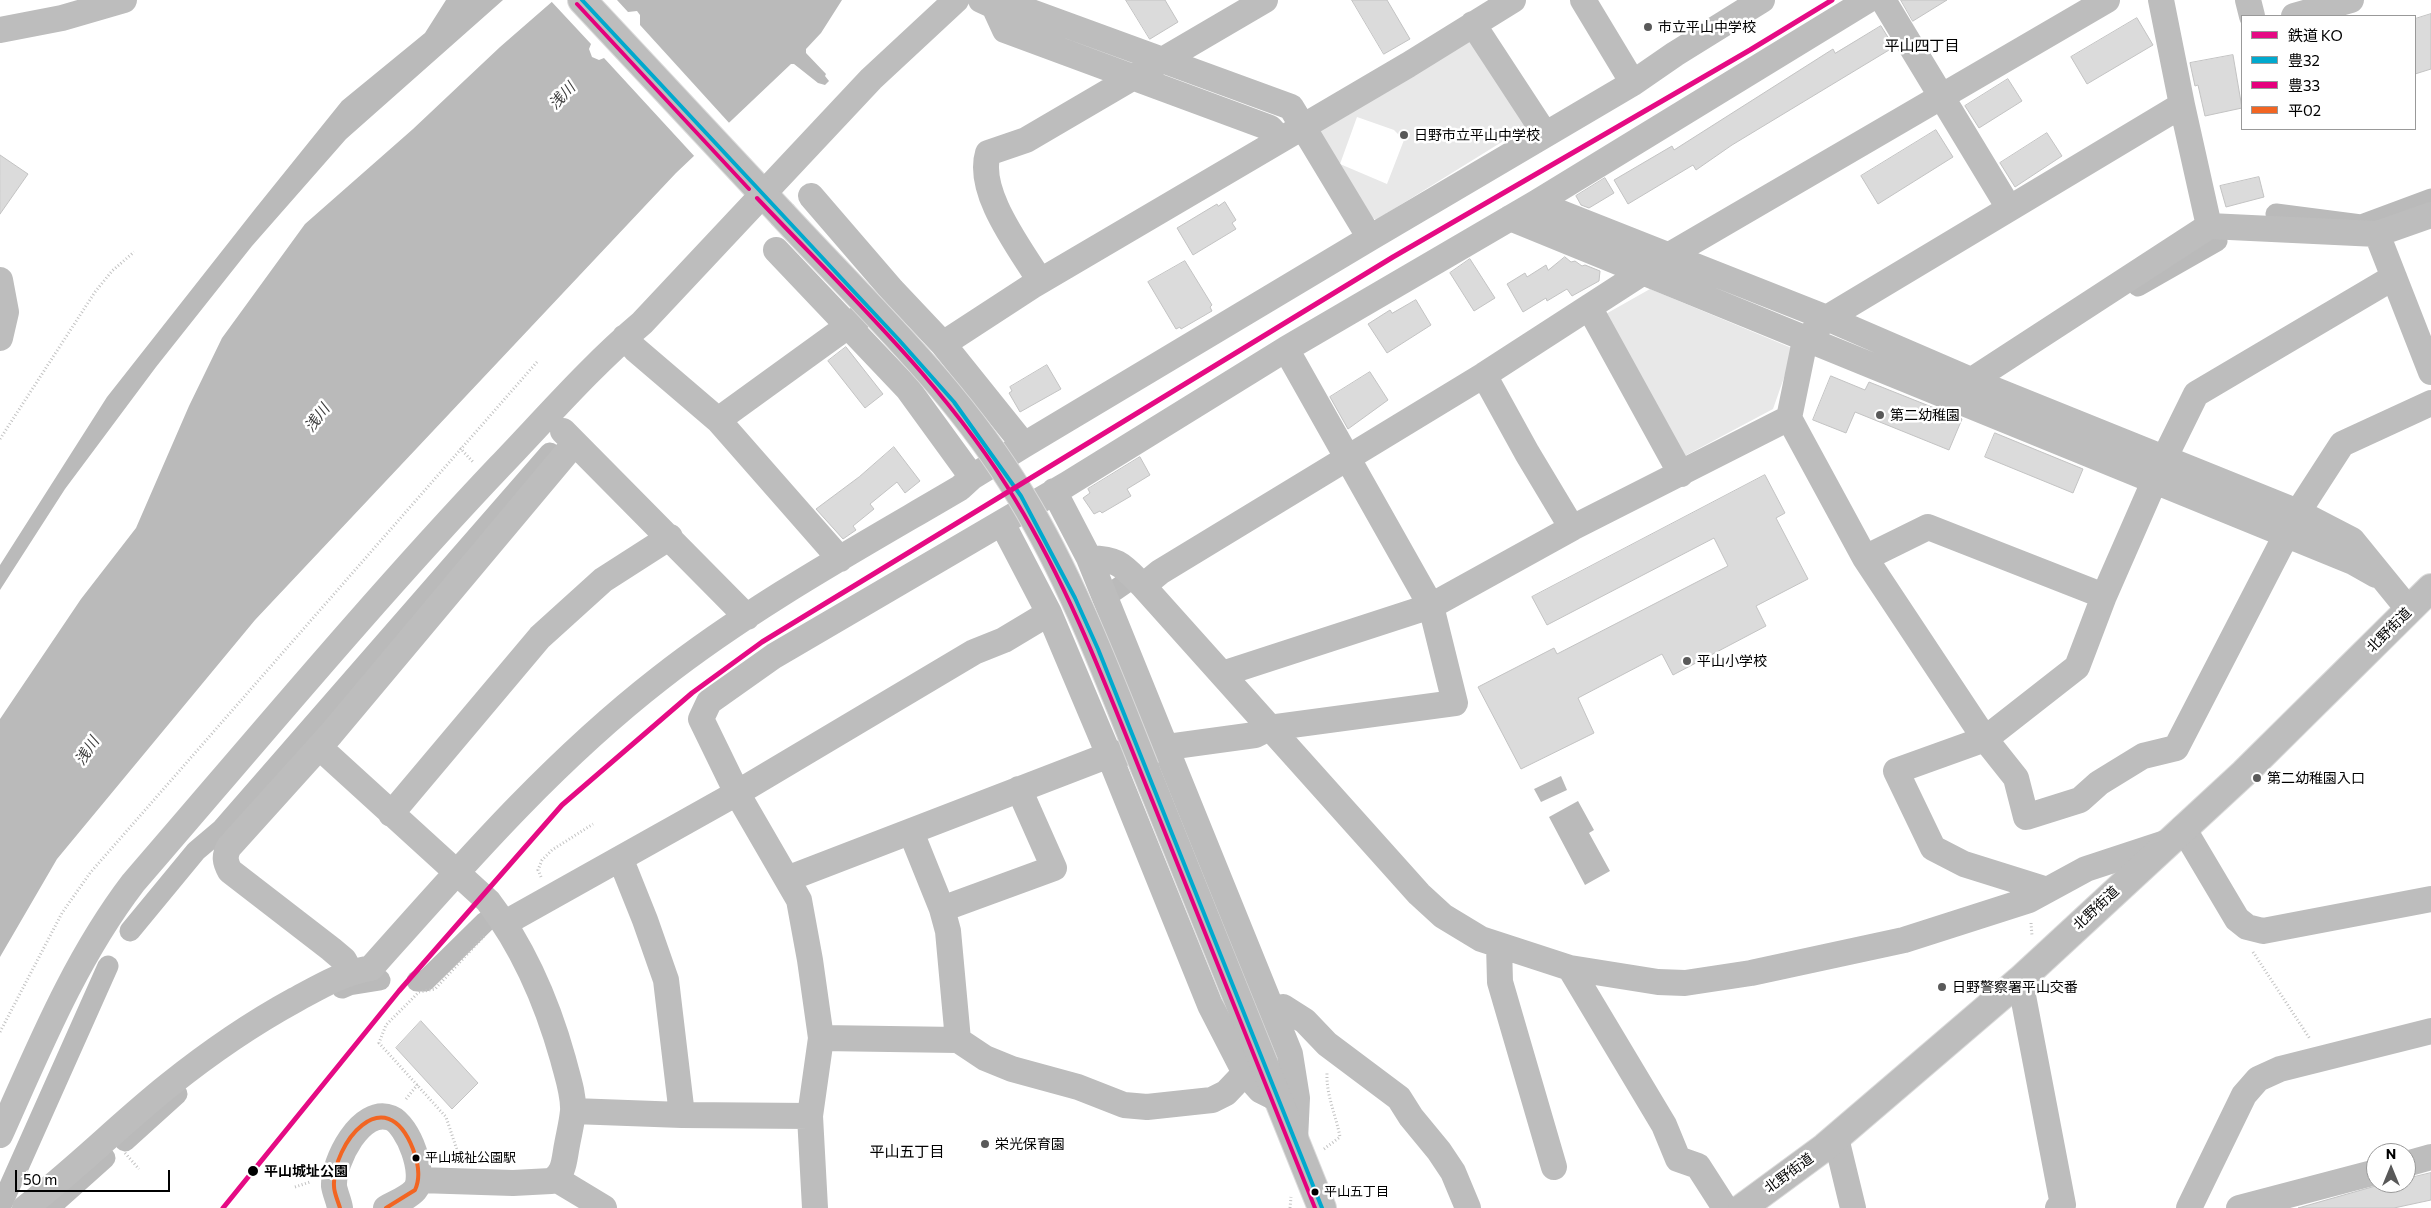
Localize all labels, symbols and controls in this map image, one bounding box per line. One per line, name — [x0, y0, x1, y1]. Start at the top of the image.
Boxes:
legend — [2241, 15, 2416, 130]
place label: 市立平山中学校 — [1658, 19, 1756, 35]
marker: 市立平山中学校 — [1642, 21, 1654, 33]
text: 鉄道 KO — [2288, 26, 2343, 44]
district label: 平山四丁目 — [1885, 37, 1959, 55]
text: 豊32 — [2288, 51, 2320, 69]
text: 豊33 — [2288, 76, 2320, 94]
water label: 浅川 — [545, 79, 579, 113]
text: 平02 — [2288, 101, 2321, 119]
place label: 日野市立平山中学校 — [1414, 127, 1540, 143]
marker: 日野市立平山中学校 — [1398, 129, 1410, 141]
water label: 浅川 — [301, 401, 333, 435]
place label: 第二幼稚園 — [1890, 407, 1960, 423]
marker: 第二幼稚園 — [1874, 409, 1886, 421]
street label: 北野街道 — [2363, 604, 2415, 656]
place label: 平山小学校 — [1697, 653, 1767, 669]
marker: 平山小学校 — [1681, 655, 1693, 667]
water label: 浅川 — [71, 734, 103, 768]
place label: 第二幼稚園入口 — [2267, 770, 2365, 786]
marker: 第二幼稚園入口 — [2251, 772, 2263, 784]
street label: 北野街道 — [2070, 883, 2122, 933]
place label: 日野警察署平山交番 — [1952, 979, 2078, 995]
marker: 日野警察署平山交番 — [1936, 981, 1948, 993]
place label: 栄光保育園 — [995, 1136, 1065, 1152]
marker: 栄光保育園 — [979, 1138, 991, 1150]
district label: 平山五丁目 — [870, 1143, 944, 1161]
north arrow — [2366, 1143, 2416, 1193]
text: N — [2386, 1145, 2396, 1162]
place label: 平山城祉公園駅 — [425, 1150, 516, 1166]
street label: 北野街道 — [1761, 1150, 1817, 1196]
marker: 平山城祉公園駅 — [411, 1153, 421, 1163]
scale bar — [18, 1160, 172, 1192]
place label: 平山城址公園 — [264, 1163, 348, 1179]
marker: 平山城址公園 — [246, 1164, 260, 1178]
text: 50 m — [23, 1170, 57, 1188]
place label: 平山五丁目 — [1324, 1184, 1389, 1200]
marker: 平山五丁目 — [1310, 1187, 1320, 1197]

